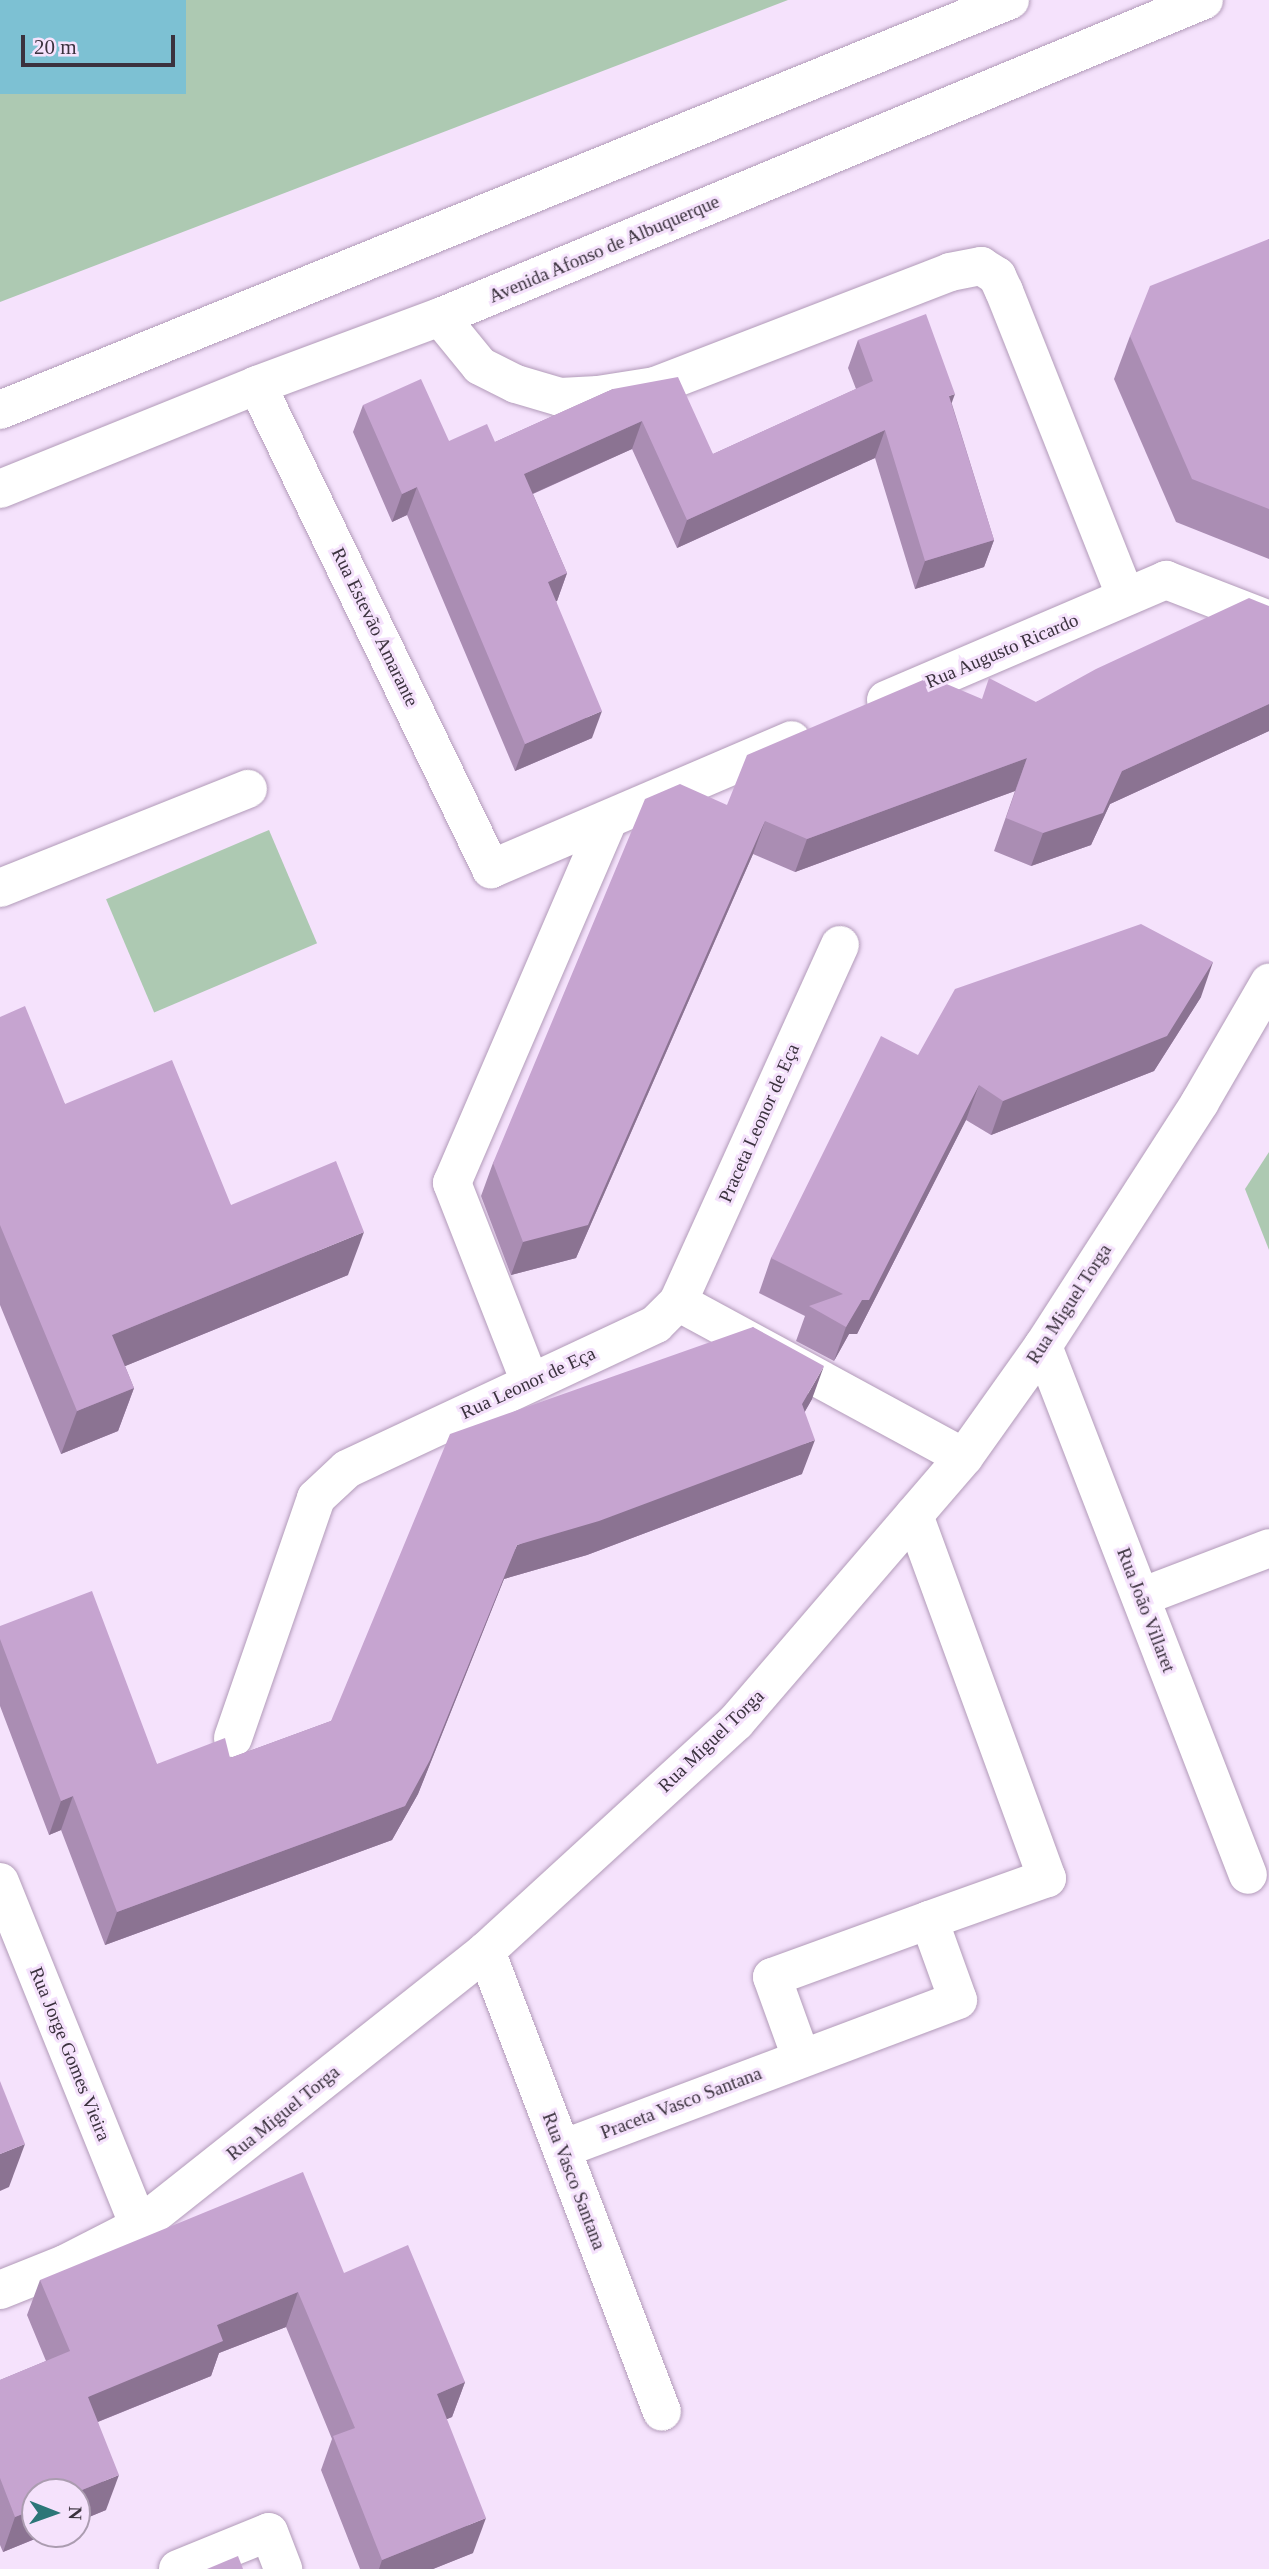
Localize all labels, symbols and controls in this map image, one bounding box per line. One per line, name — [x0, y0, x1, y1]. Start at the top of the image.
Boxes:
scale bar — [24, 21, 178, 65]
text: 20 m — [34, 35, 77, 59]
street label: Avenida Afonso de Albuquerque — [484, 190, 724, 308]
street label: Rua Estevão Amarante — [326, 543, 424, 711]
street label: Rua Augusto Ricardo — [922, 608, 1082, 694]
street label: Praceta Leonor de Eça — [714, 1040, 804, 1206]
street label: Rua Miguel Torga — [1022, 1240, 1116, 1368]
street label: Rua Leonor de Eça — [457, 1342, 599, 1424]
street label: Rua João Villaret — [1112, 1544, 1180, 1676]
street label: Rua Miguel Torga — [653, 1685, 769, 1797]
street label: Rua Jorge Gomes Vieira — [25, 1964, 115, 2144]
street label: Rua Miguel Torga — [222, 2061, 344, 2165]
street label: Praceta Vasco Santana — [597, 2062, 765, 2144]
street label: Rua Vasco Santana — [537, 2109, 611, 2253]
north arrow — [21, 2478, 91, 2548]
text: N — [65, 2506, 86, 2520]

